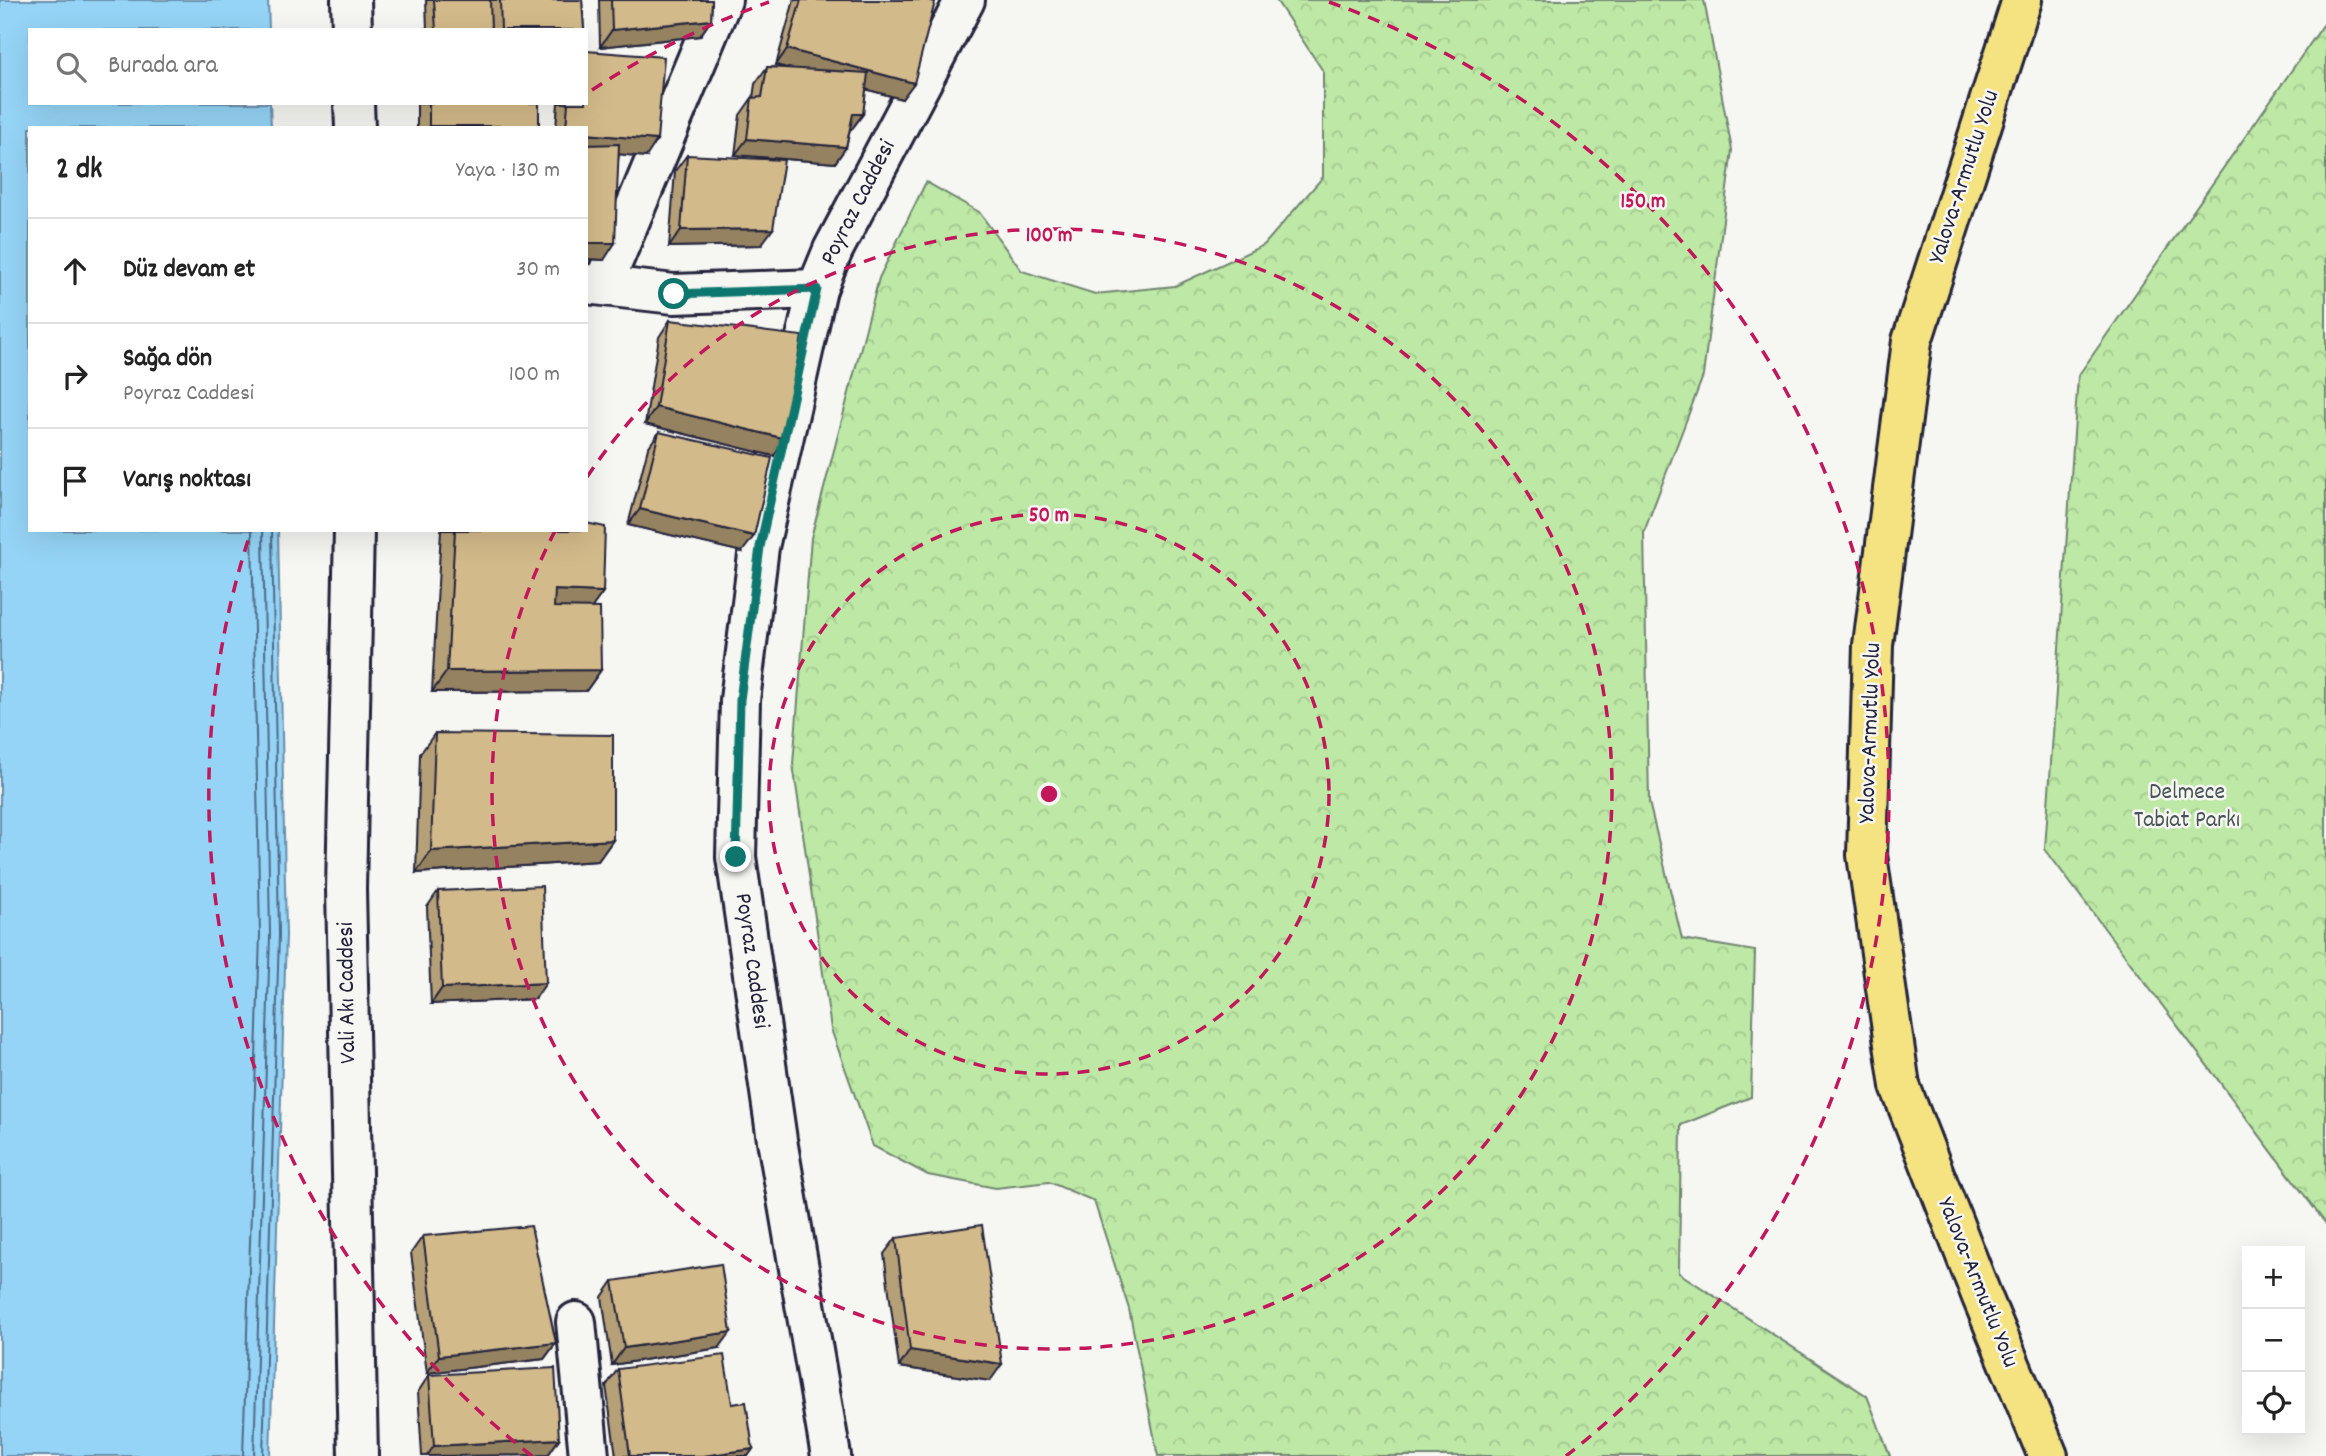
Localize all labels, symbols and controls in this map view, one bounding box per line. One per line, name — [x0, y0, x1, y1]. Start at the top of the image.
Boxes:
search box — [28, 28, 588, 105]
icon: search — [52, 48, 90, 86]
text: Burada ara — [108, 48, 218, 85]
street label: Yalova-Armutlu Yolu — [1921, 86, 2009, 268]
street label: Poyraz Caddesi — [813, 134, 905, 272]
text: 2 dk — [56, 150, 102, 193]
text: Yaya · 130 m — [456, 155, 560, 188]
text: 150 m — [1620, 188, 1666, 218]
text: 100 m — [1026, 222, 1072, 252]
icon: ahead — [56, 252, 94, 290]
text: Düz devam et — [123, 252, 255, 289]
text: 30 m — [516, 254, 560, 287]
route start — [658, 278, 689, 309]
text: Sağa dön — [123, 341, 212, 378]
icon: right — [56, 357, 94, 395]
text: 100 m — [509, 359, 560, 392]
text: Poyraz Caddesi — [123, 378, 254, 411]
icon: arrive — [56, 462, 94, 500]
text: Varış noktası — [123, 462, 251, 499]
text: 50 m — [1029, 502, 1069, 532]
street label: Yalova-Armutlu Yolu — [1851, 642, 1891, 824]
park label: Delmece Tabiat Parkı — [2134, 776, 2240, 838]
centre of rings — [1037, 782, 1061, 806]
route end — [720, 841, 751, 872]
street label: Poyraz Caddesi — [725, 891, 777, 1031]
street label: Vali Akı Caddesi — [330, 922, 366, 1064]
street label: Yalova-Armutlu Yolu — [1927, 1193, 2027, 1373]
map controls — [2242, 1246, 2305, 1435]
button: + — [2242, 1246, 2305, 1309]
button: − — [2242, 1309, 2305, 1372]
button: locate — [2242, 1372, 2305, 1435]

